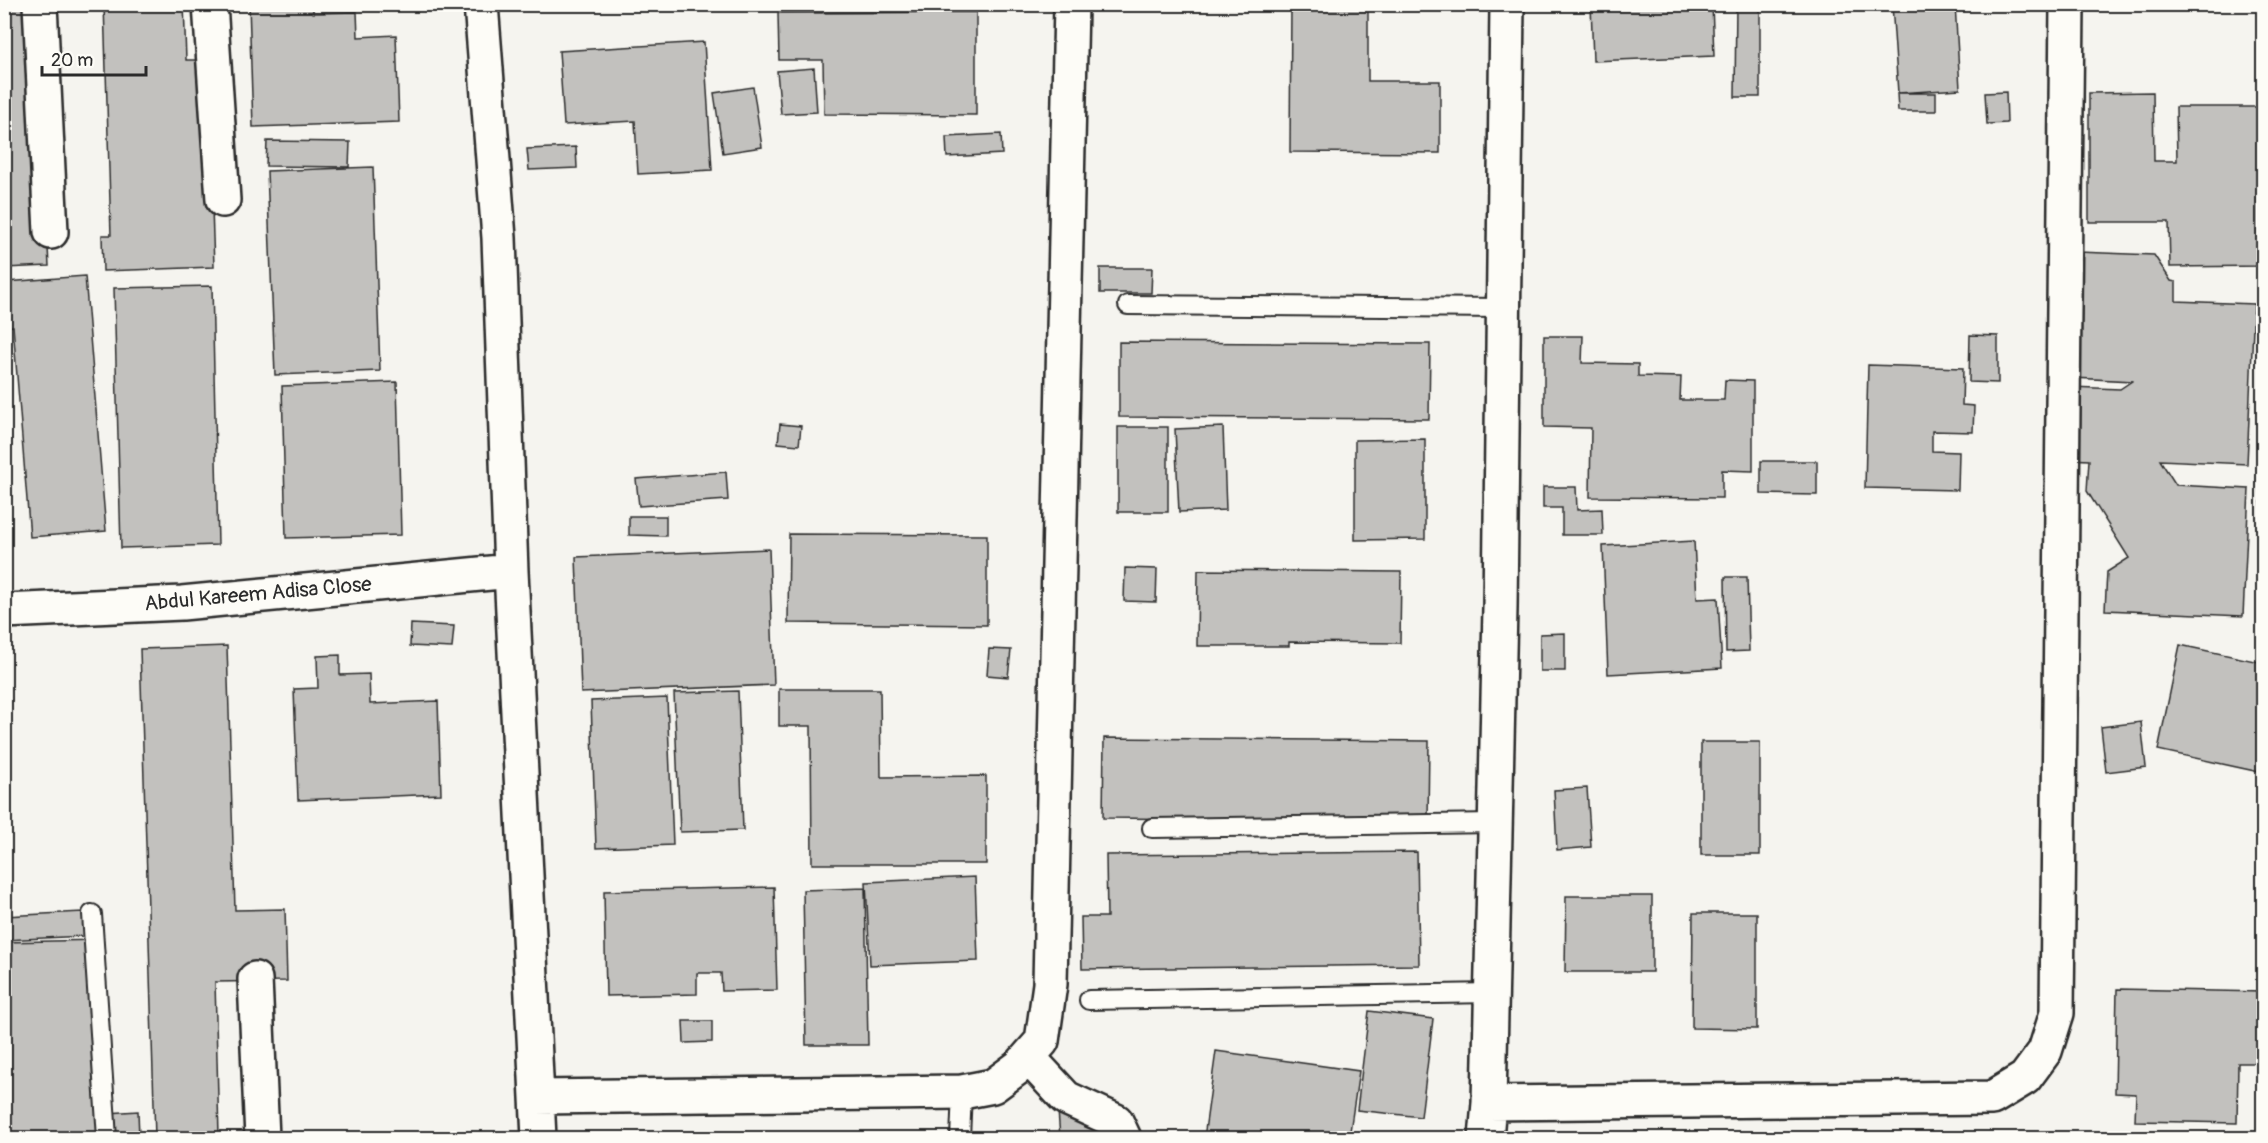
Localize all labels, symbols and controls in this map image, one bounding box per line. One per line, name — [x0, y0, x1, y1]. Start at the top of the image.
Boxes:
scale bar — [42, 39, 146, 77]
text: 20 m — [51, 49, 93, 72]
street label: Abdul Kareem Adisa Close — [143, 571, 373, 617]

